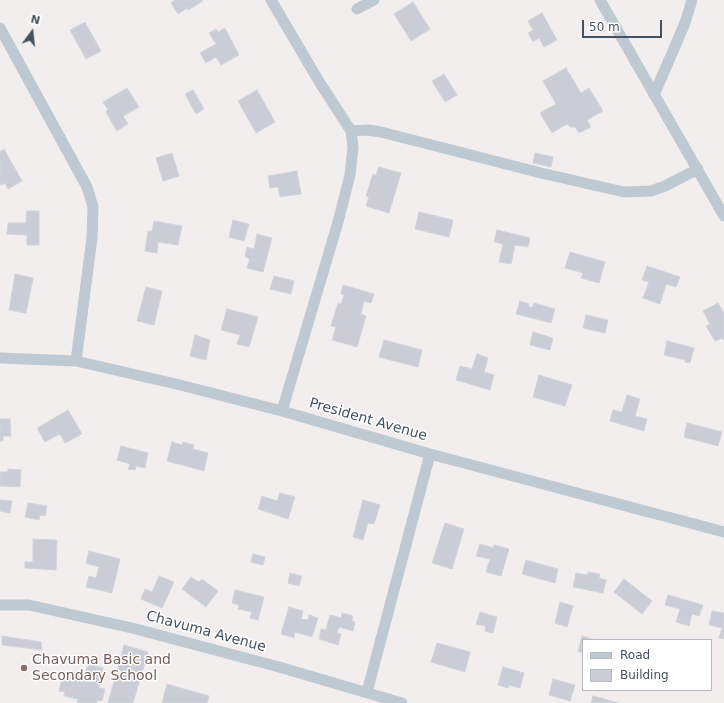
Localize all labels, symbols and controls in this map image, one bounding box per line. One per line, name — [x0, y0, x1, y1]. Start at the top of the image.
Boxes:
north arrow — [12, 12, 52, 52]
text: N — [29, 12, 41, 27]
scale bar — [584, 12, 664, 38]
text: 50 m — [589, 20, 620, 34]
street label: President Avenue — [307, 395, 429, 445]
street label: Chavuma Avenue — [144, 608, 268, 656]
legend — [582, 639, 712, 691]
text: Road — [620, 648, 650, 662]
place label: Chavuma Basic and Secondary School — [32, 652, 171, 684]
marker: Chavuma Basic and Secondary School — [19, 663, 29, 673]
text: Building — [620, 668, 669, 682]

